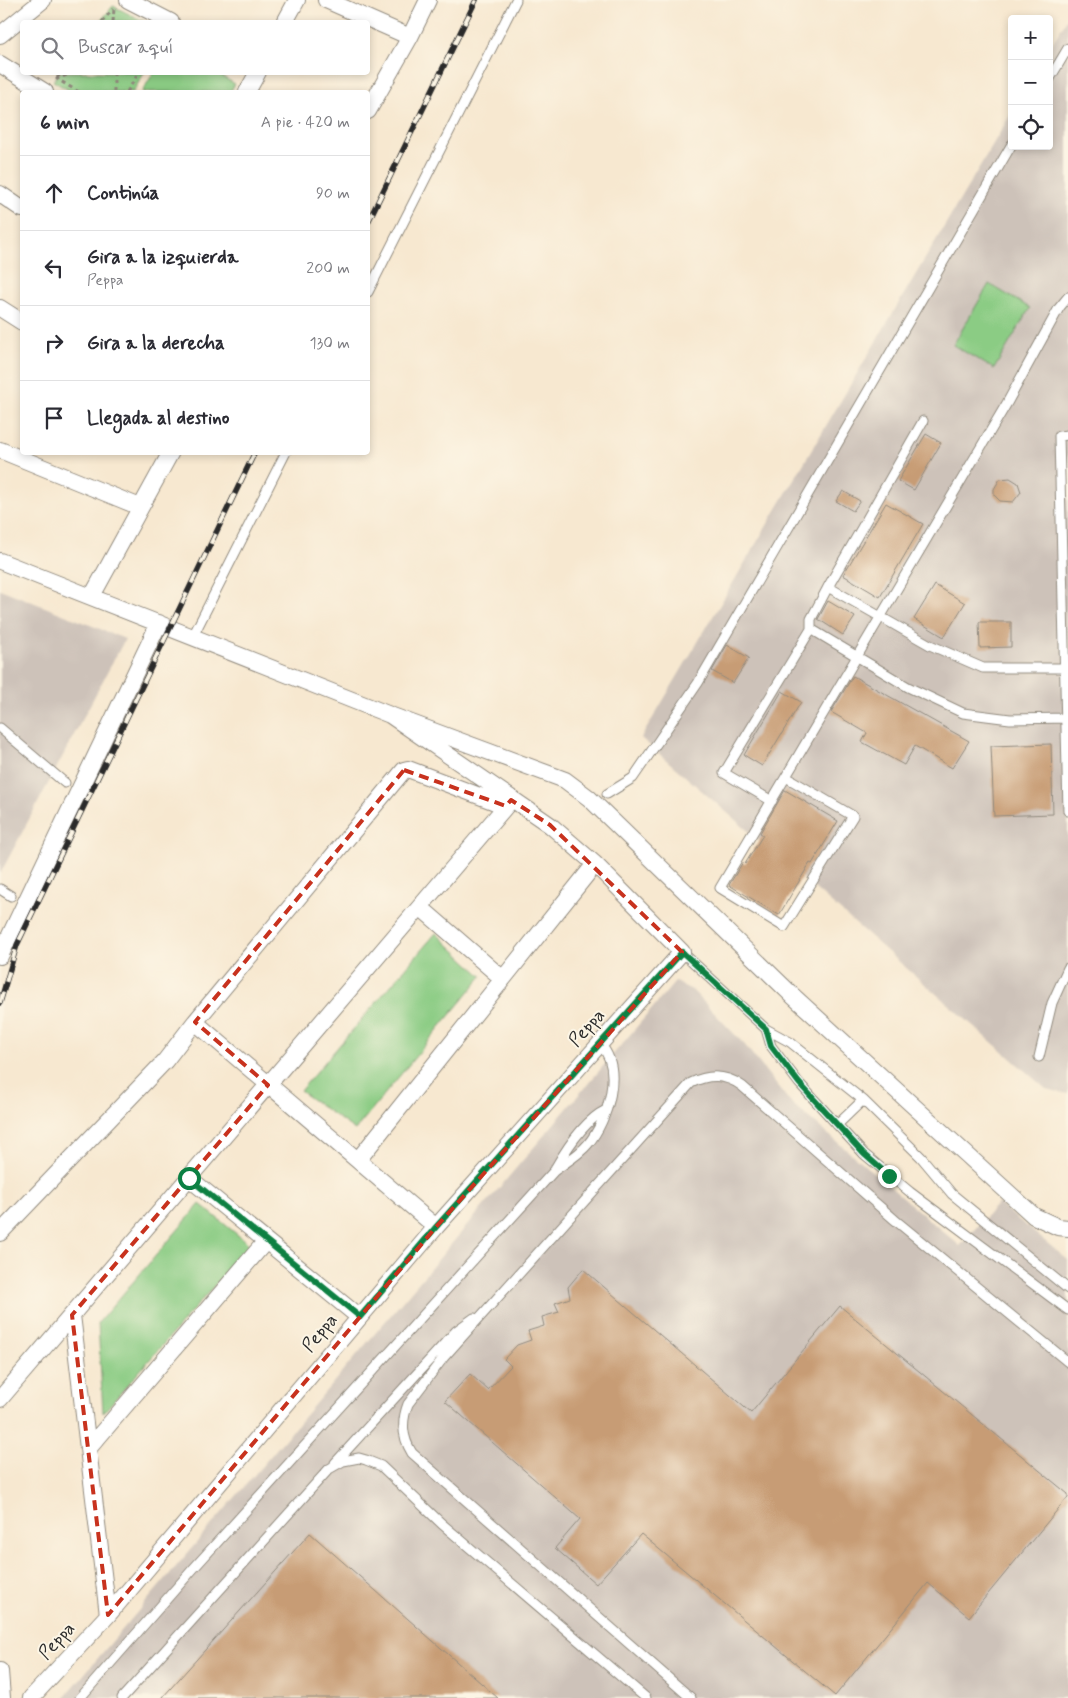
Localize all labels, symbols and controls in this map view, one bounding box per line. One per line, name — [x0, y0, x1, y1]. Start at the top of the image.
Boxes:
map controls — [1008, 15, 1053, 150]
button: + — [1008, 15, 1053, 60]
search box — [20, 20, 370, 75]
icon: search — [38, 34, 66, 62]
text: Buscar aquí — [78, 35, 173, 60]
button: − — [1008, 60, 1053, 105]
button: locate — [1008, 105, 1053, 150]
text: 6 min — [40, 109, 90, 137]
text: A pie · 420 m — [261, 112, 350, 133]
icon: ahead — [40, 179, 68, 207]
text: Continúa — [87, 181, 159, 206]
text: 90 m — [316, 183, 350, 204]
text: Gira a la izquierda — [87, 245, 238, 270]
icon: left — [40, 254, 68, 282]
text: 200 m — [306, 258, 350, 279]
text: Peppa — [87, 270, 124, 291]
icon: right — [40, 329, 68, 357]
text: Gira a la derecha — [87, 331, 225, 356]
text: 130 m — [309, 333, 350, 354]
icon: arrive — [40, 404, 68, 432]
text: Llegada al destino — [87, 406, 229, 431]
street label: Peppa — [563, 1004, 611, 1052]
route end — [878, 1165, 901, 1188]
route start — [178, 1167, 201, 1190]
street label: Peppa — [296, 1308, 344, 1358]
street label: Peppa — [33, 1617, 81, 1665]

